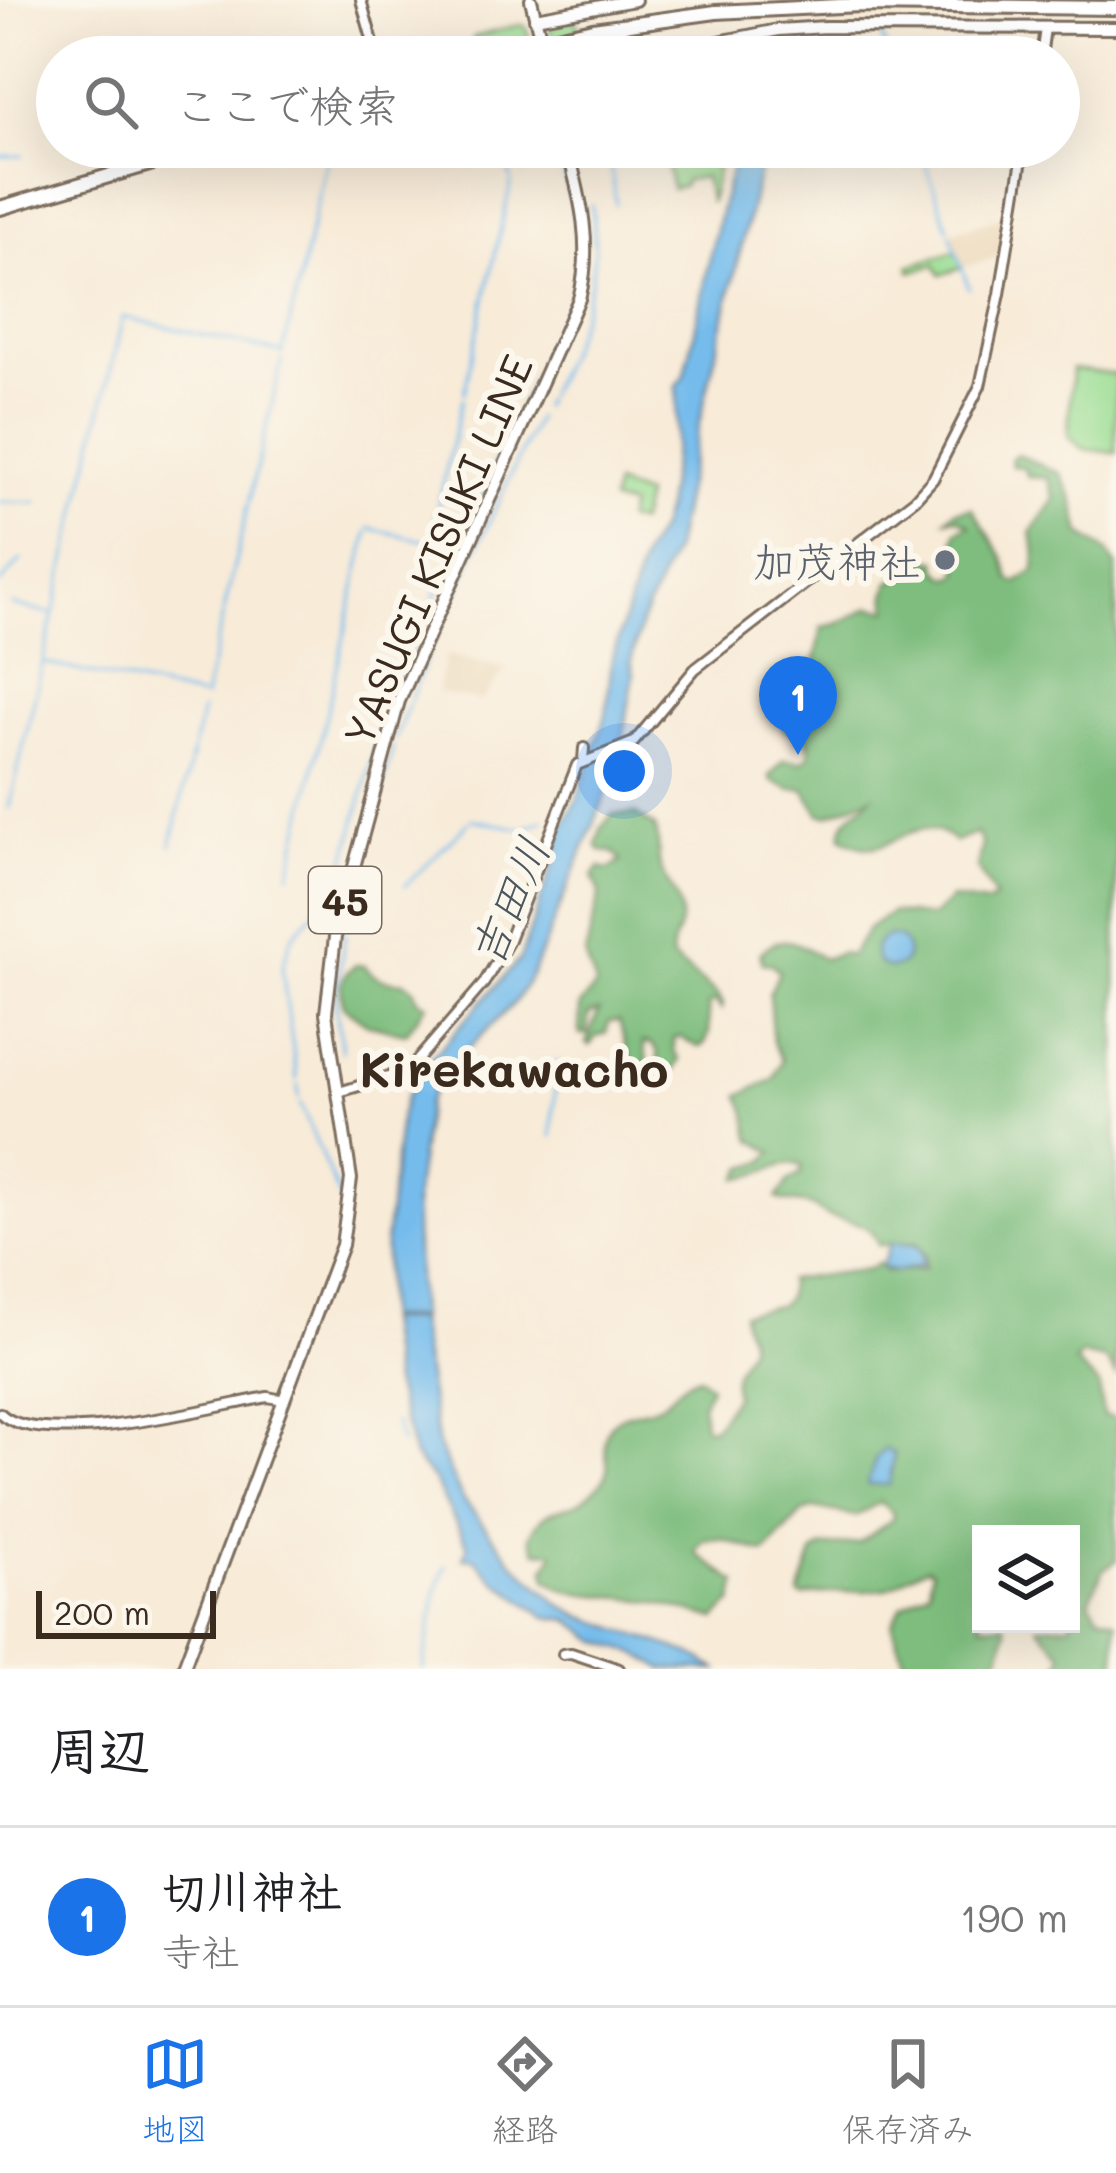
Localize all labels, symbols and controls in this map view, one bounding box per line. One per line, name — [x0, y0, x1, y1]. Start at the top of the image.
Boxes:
search box — [36, 36, 1080, 168]
icon: search — [78, 69, 144, 135]
text: ここで検索 — [174, 75, 399, 133]
street label: YASUGI KISUKI LINE — [330, 346, 544, 754]
place label: 加茂神社 — [753, 533, 921, 588]
marker: 加茂神社 — [932, 547, 958, 573]
pin: 1 — [759, 656, 837, 755]
your location — [594, 741, 654, 801]
water label: 吉田川 — [455, 828, 561, 974]
road number: 45 — [309, 867, 381, 933]
district label: Kirekawacho — [360, 1037, 668, 1099]
map controls — [972, 1525, 1080, 1633]
button: layers — [972, 1525, 1080, 1633]
scale bar — [36, 1585, 216, 1638]
text: 200 m — [54, 1590, 150, 1633]
text: 周辺 — [48, 1715, 150, 1782]
text: 切川神社 — [162, 1861, 342, 1919]
text: 1 — [78, 1891, 96, 1942]
text: 190 m — [960, 1891, 1068, 1942]
text: 寺社 — [162, 1925, 240, 1976]
tab: 地図 — [142, 2031, 208, 2151]
tab: 経路 — [492, 2031, 558, 2151]
tab: 保存済み — [842, 2031, 974, 2151]

